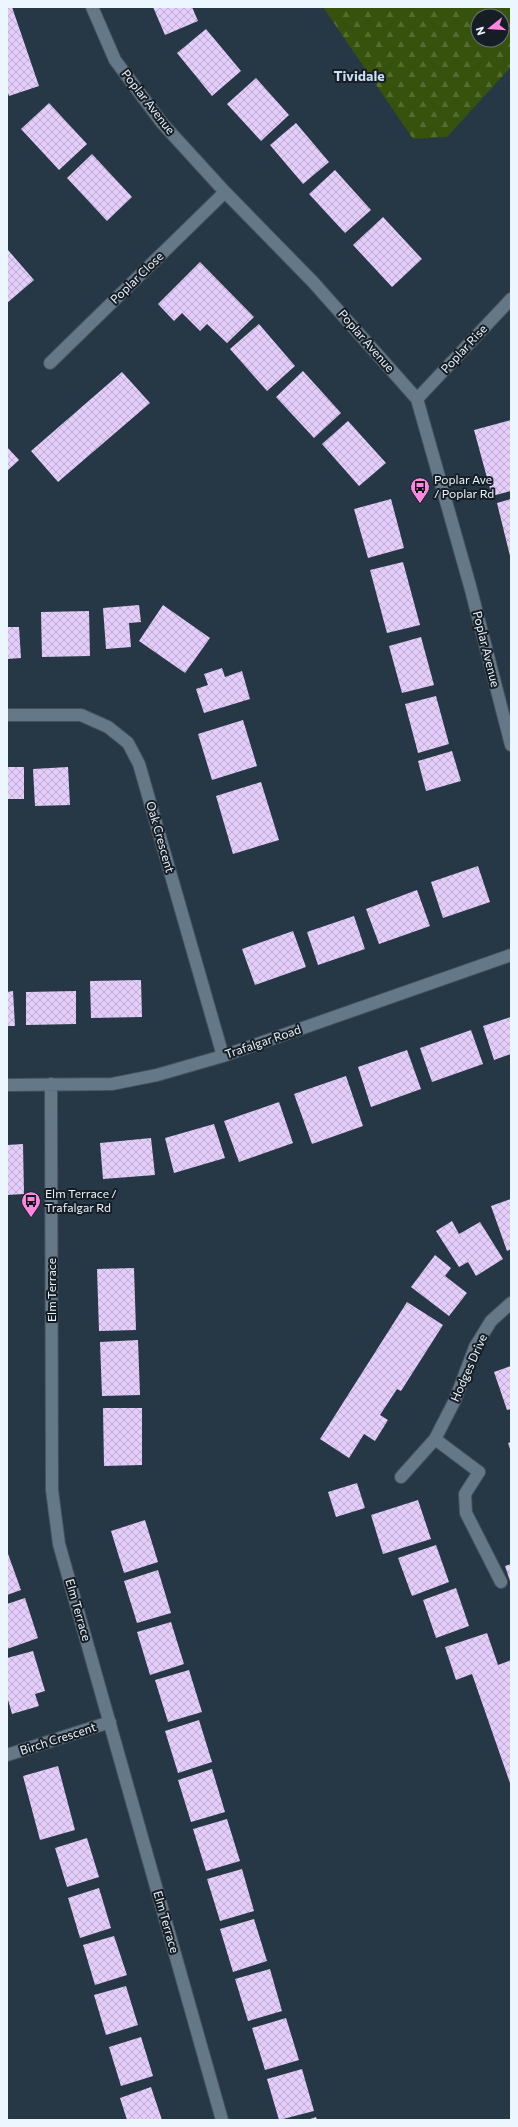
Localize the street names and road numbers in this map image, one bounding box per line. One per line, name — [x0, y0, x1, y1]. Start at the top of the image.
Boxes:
street label: Poplar Avenue — [119, 66, 178, 136]
street label: Poplar Close — [107, 249, 166, 306]
street label: Poplar Avenue — [336, 306, 398, 374]
street label: Poplar Rise — [437, 321, 489, 375]
street label: Poplar Avenue — [471, 609, 503, 688]
street label: Oak Crescent — [144, 799, 178, 874]
street label: Trafalgar Road — [223, 1021, 303, 1061]
street label: Elm Terrace — [44, 1258, 58, 1322]
street label: Hodges Drive — [447, 1332, 489, 1404]
street label: Elm Terrace — [63, 1577, 95, 1642]
street label: Birch Crescent — [18, 1719, 98, 1757]
street label: Elm Terrace — [151, 1889, 183, 1954]

